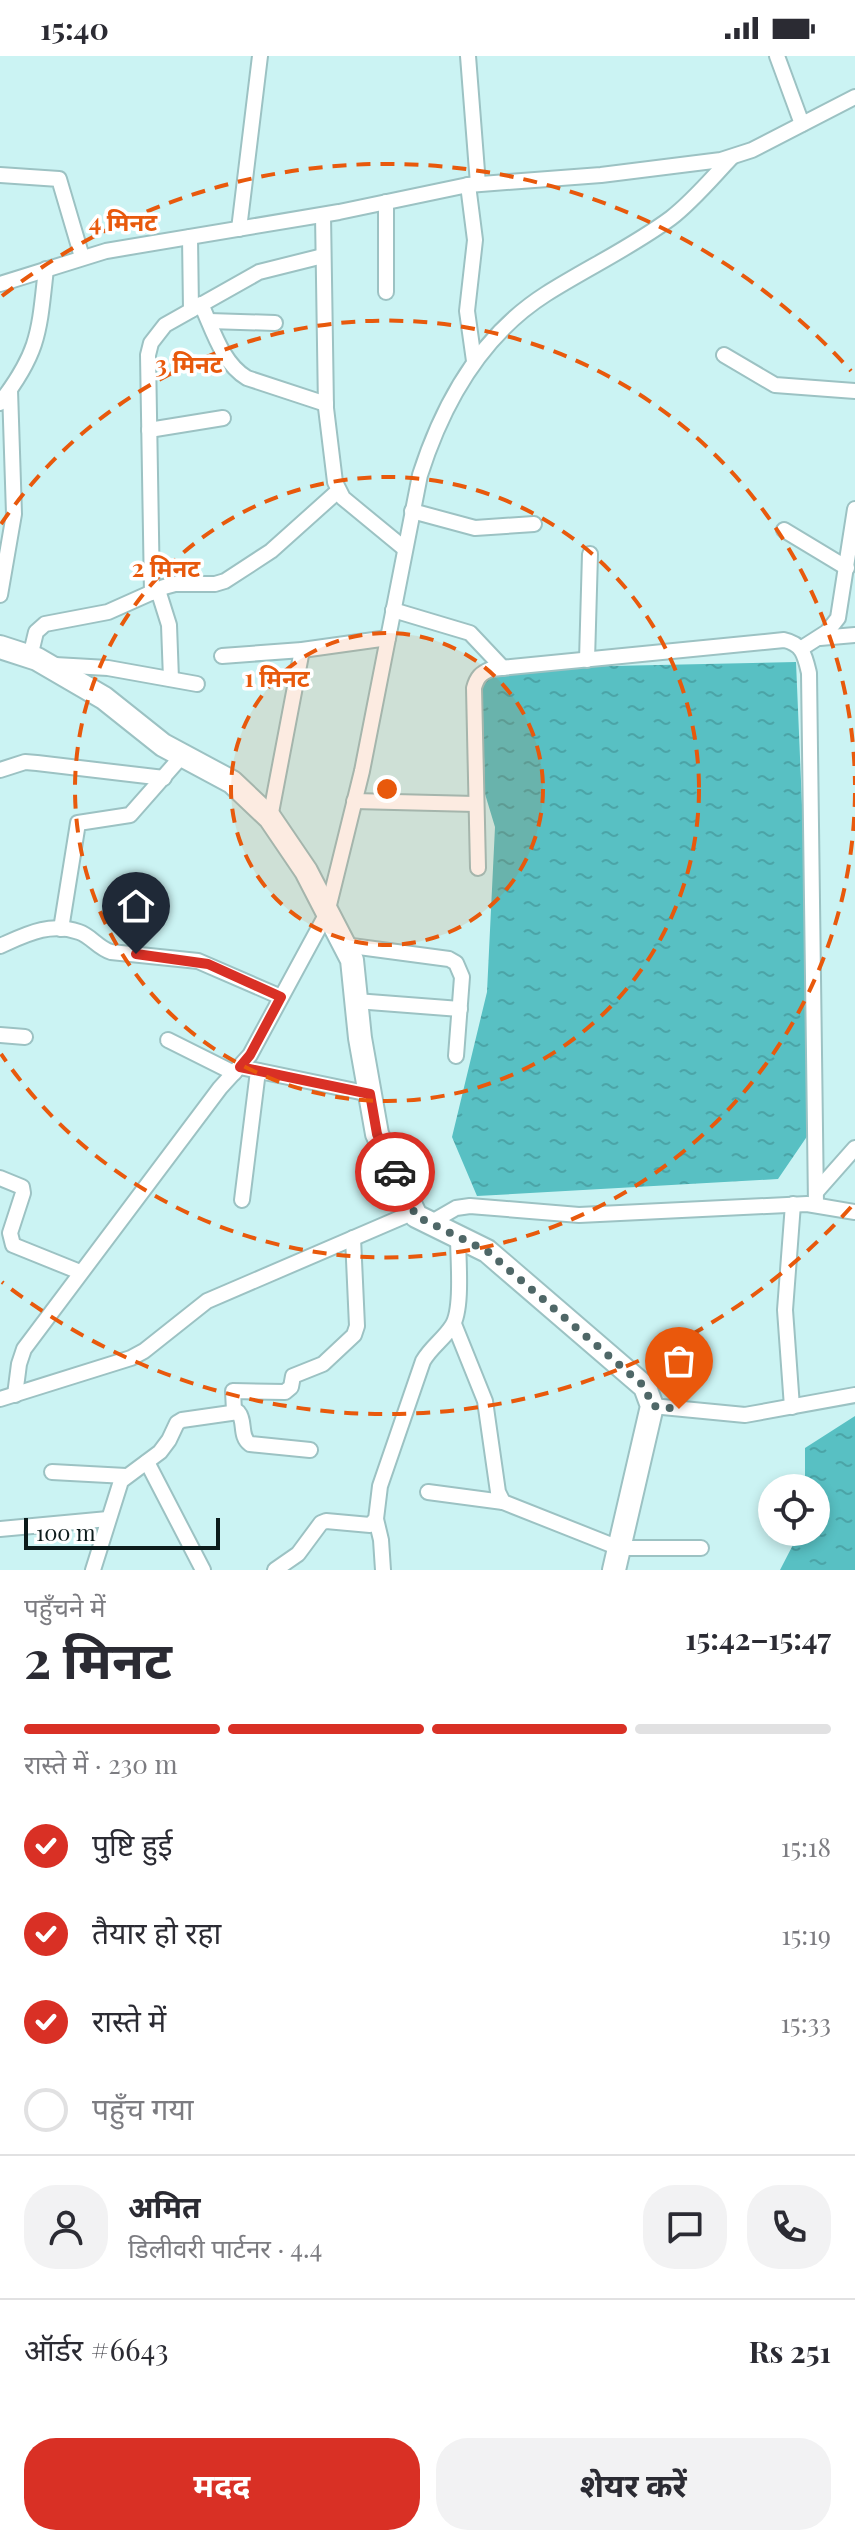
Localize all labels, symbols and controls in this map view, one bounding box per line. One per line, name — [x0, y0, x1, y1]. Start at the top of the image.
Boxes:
text: 15:40 — [40, 8, 109, 48]
text: 4 मिनट — [89, 205, 158, 237]
text: 3 मिनट — [155, 347, 224, 379]
text: 2 मिनट — [132, 551, 201, 583]
text: 1 मिनट — [244, 661, 311, 693]
centre of rings — [373, 775, 401, 803]
pin — [102, 872, 170, 954]
icon: home — [114, 884, 158, 928]
courier — [355, 1132, 435, 1212]
icon: car — [373, 1150, 417, 1194]
pin — [645, 1327, 713, 1409]
icon: bag — [657, 1339, 701, 1383]
map controls — [758, 1474, 830, 1546]
button: locate — [758, 1474, 830, 1546]
scale bar — [24, 1514, 220, 1550]
text: 100 m — [36, 1517, 96, 1547]
text: पहुँचने में — [24, 1589, 106, 1624]
text: 15:42–15:47 — [685, 1618, 831, 1658]
text: 2 मिनट — [24, 1623, 172, 1692]
text: रास्ते में · 230 m — [24, 1746, 177, 1781]
icon: check — [24, 1824, 68, 1868]
text: पुष्टि हुई — [92, 1824, 172, 1864]
text: 15:18 — [781, 1829, 831, 1864]
icon: check — [24, 1912, 68, 1956]
text: तैयार हो रहा — [92, 1912, 221, 1952]
text: 15:19 — [781, 1917, 831, 1952]
icon: check — [24, 2000, 68, 2044]
text: रास्ते में — [92, 2000, 166, 2040]
text: 15:33 — [781, 2005, 831, 2040]
text: पहुँच गया — [92, 2088, 194, 2128]
button: person — [24, 2185, 108, 2269]
button: chat — [643, 2185, 727, 2269]
button: phone — [747, 2185, 831, 2269]
text: अमित — [128, 2186, 201, 2226]
text: डिलीवरी पार्टनर · 4.4 — [128, 2230, 322, 2265]
text: ऑर्डर #6643 — [24, 2329, 168, 2369]
text: Rs 251 — [749, 2331, 831, 2371]
button: मदद — [24, 2438, 420, 2530]
button: शेयर करें — [436, 2438, 831, 2530]

